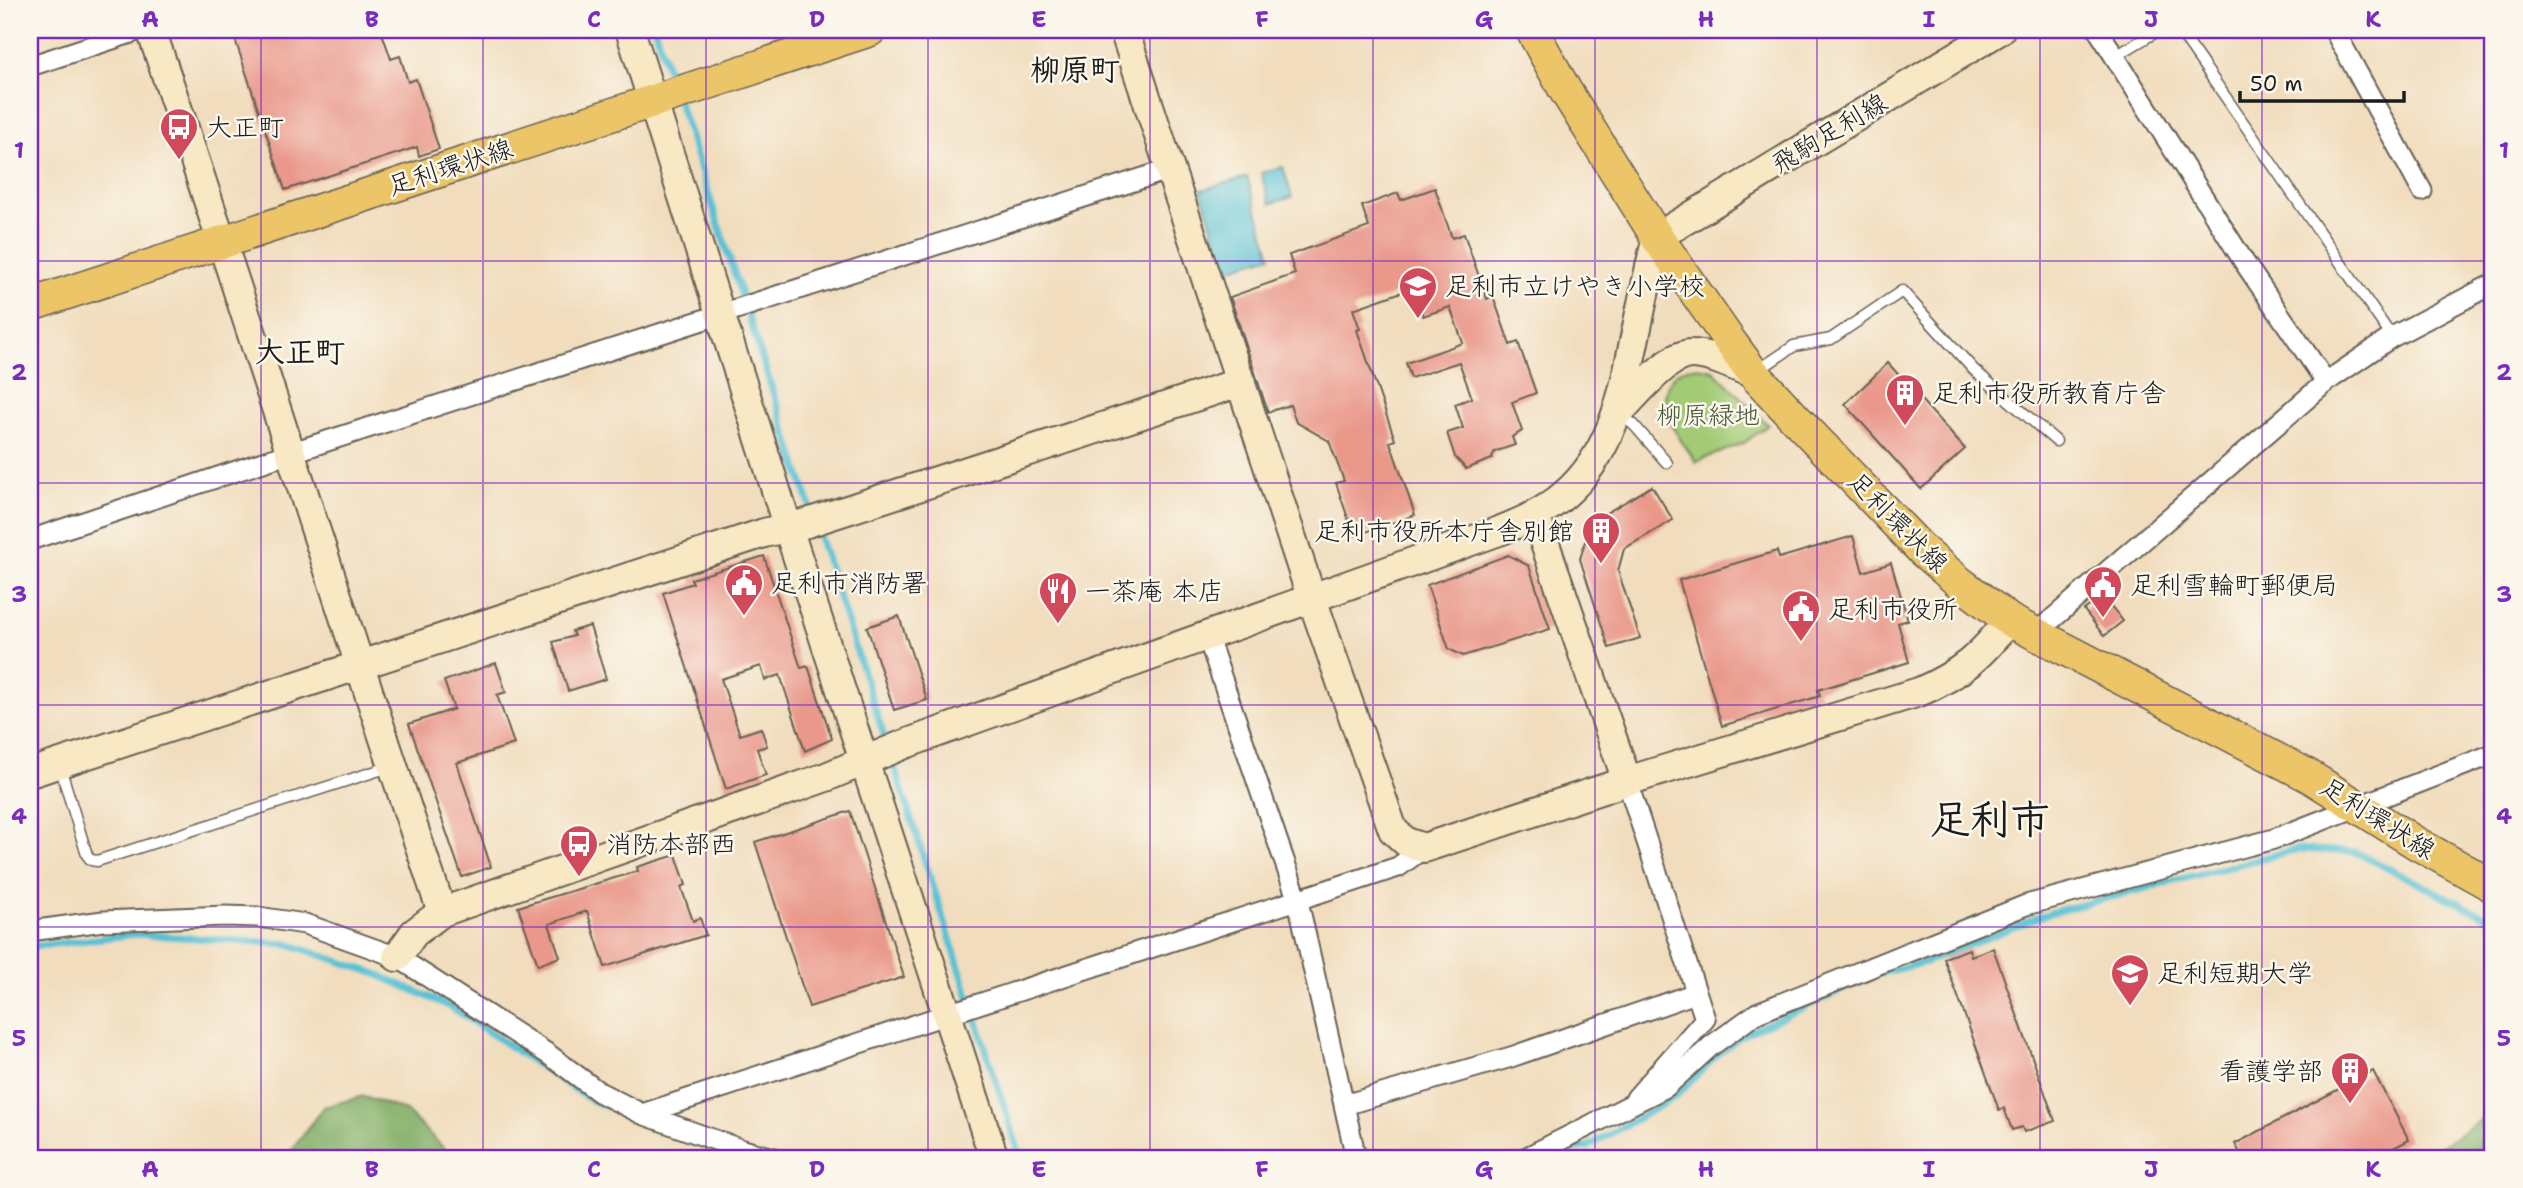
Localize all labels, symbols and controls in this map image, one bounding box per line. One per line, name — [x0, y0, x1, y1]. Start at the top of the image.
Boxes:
text: A — [141, 4, 159, 34]
text: B — [365, 4, 379, 34]
text: C — [587, 4, 601, 34]
text: D — [809, 4, 825, 34]
text: E — [1031, 4, 1047, 34]
text: F — [1255, 4, 1269, 34]
text: G — [1475, 4, 1494, 34]
text: H — [1698, 4, 1714, 34]
text: I — [1923, 4, 1936, 34]
text: J — [2144, 4, 2158, 34]
text: K — [2365, 4, 2381, 34]
district label: 柳原町 — [1030, 49, 1120, 90]
scale bar — [2240, 60, 2404, 104]
text: 50 m — [2250, 70, 2303, 98]
street label: 飛駒足利線 — [1764, 84, 1893, 181]
bus stop icon: 大正町 — [158, 106, 200, 161]
place label: 大正町 — [206, 109, 284, 144]
street label: 足利環状線 — [383, 130, 517, 203]
text: 1 — [14, 135, 24, 165]
text: 1 — [2499, 135, 2509, 165]
school or university icon: 足利市立けやき小学校 — [1397, 265, 1439, 320]
place label: 足利市立けやき小学校 — [1445, 268, 1705, 303]
district label: 大正町 — [255, 331, 345, 372]
text: 2 — [11, 357, 27, 387]
text: 2 — [2496, 357, 2512, 387]
building icon: 足利市役所教育庁舎 — [1884, 372, 1926, 427]
place label: 足利市役所教育庁舎 — [1932, 375, 2166, 410]
park label: 柳原緑地 — [1656, 397, 1760, 432]
street label: 足利環状線 — [1840, 463, 1957, 580]
building icon: 足利市役所本庁舎別館 — [1580, 510, 1622, 565]
place label: 足利市役所本庁舎別館 — [1314, 513, 1574, 548]
public building icon: 足利市消防署 — [723, 562, 765, 617]
public building icon: 足利雪輪町郵便局 — [2082, 564, 2124, 619]
place label: 足利市消防署 — [771, 565, 927, 600]
place label: 足利雪輪町郵便局 — [2130, 567, 2338, 602]
restaurant icon: 一茶庵 本店 — [1037, 570, 1079, 625]
place label: 一茶庵 本店 — [1085, 573, 1224, 608]
text: 3 — [11, 579, 27, 609]
text: 3 — [2496, 579, 2512, 609]
public building icon: 足利市役所 — [1780, 588, 1822, 643]
place label: 足利市役所 — [1828, 591, 1958, 626]
street label: 足利環状線 — [2314, 768, 2443, 867]
district label: 足利市 — [1930, 792, 2050, 846]
text: 4 — [11, 801, 27, 831]
text: 4 — [2496, 801, 2512, 831]
bus stop icon: 消防本部西 — [558, 823, 600, 878]
place label: 消防本部西 — [606, 826, 736, 861]
school or university icon: 足利短期大学 — [2109, 952, 2151, 1007]
place label: 足利短期大学 — [2157, 955, 2313, 990]
text: 5 — [12, 1023, 26, 1053]
text: 5 — [2497, 1023, 2511, 1053]
building icon: 看護学部 — [2329, 1050, 2371, 1105]
place label: 看護学部 — [2219, 1053, 2323, 1088]
text: A — [141, 1154, 159, 1184]
text: B — [365, 1154, 379, 1184]
text: C — [587, 1154, 601, 1184]
text: D — [809, 1154, 825, 1184]
text: E — [1031, 1154, 1047, 1184]
text: F — [1255, 1154, 1269, 1184]
text: G — [1475, 1154, 1494, 1184]
text: H — [1698, 1154, 1714, 1184]
text: I — [1923, 1154, 1936, 1184]
text: J — [2144, 1154, 2158, 1184]
text: K — [2365, 1154, 2381, 1184]

